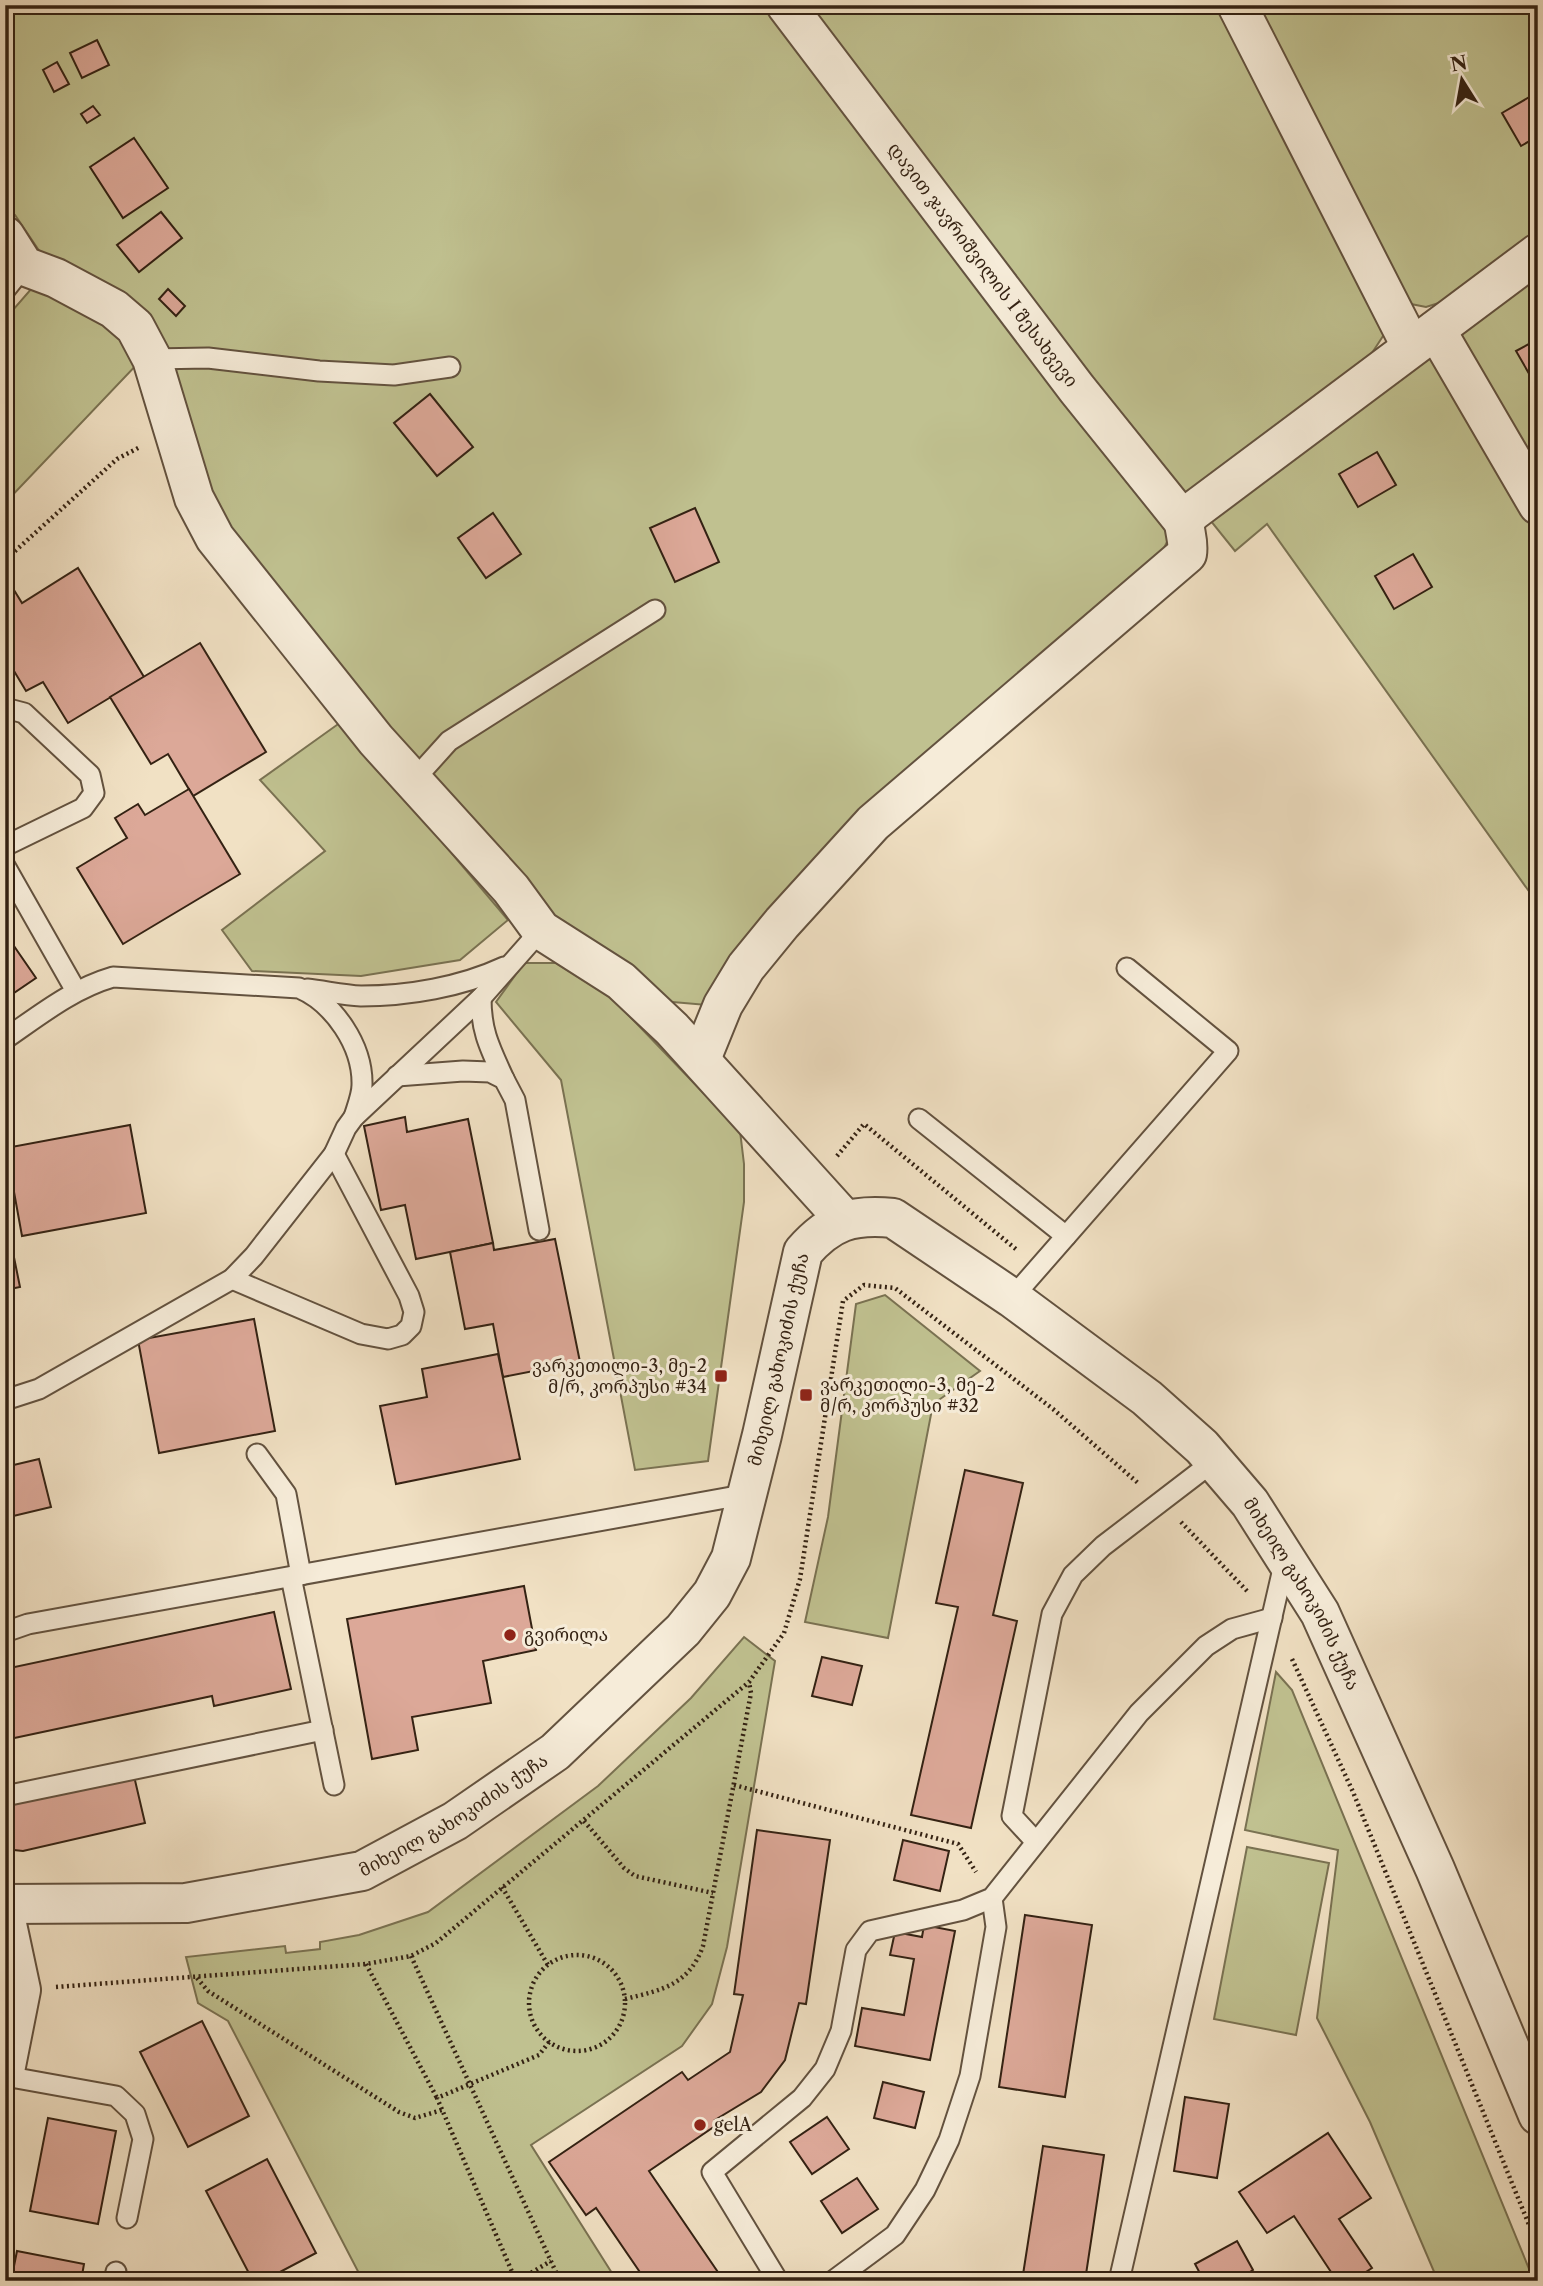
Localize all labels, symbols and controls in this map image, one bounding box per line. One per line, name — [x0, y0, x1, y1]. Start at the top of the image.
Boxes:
north arrow — [1428, 46, 1498, 116]
text: N — [1449, 51, 1469, 77]
street label: დავით ჯავრიშვილის I შესახვევი — [883, 138, 1083, 391]
street label: მიხეილ გახოკიძის ქუჩა — [744, 1251, 813, 1468]
place label: ვარკეთილი-3, მე-2 მ/რ, კორპუსი #34 — [532, 1355, 707, 1398]
marker: ვარკეთილი-3, მე-2 მ/რ, კორპუსი #34 — [713, 1368, 729, 1384]
place label: ვარკეთილი-3, მე-2 მ/რ, კორპუსი #32 — [820, 1374, 995, 1417]
marker: ვარკეთილი-3, მე-2 მ/რ, კორპუსი #32 — [798, 1387, 814, 1403]
street label: მიხეილ გახოკიძის ქუჩა — [1239, 1494, 1364, 1694]
place label: გვირილა — [524, 1624, 608, 1646]
marker: გვირილა — [502, 1627, 518, 1643]
street label: მიხეილ გახოკიძის ქუჩა — [355, 1749, 552, 1882]
place label: gelA — [714, 2114, 753, 2136]
marker: gelA — [692, 2117, 708, 2133]

